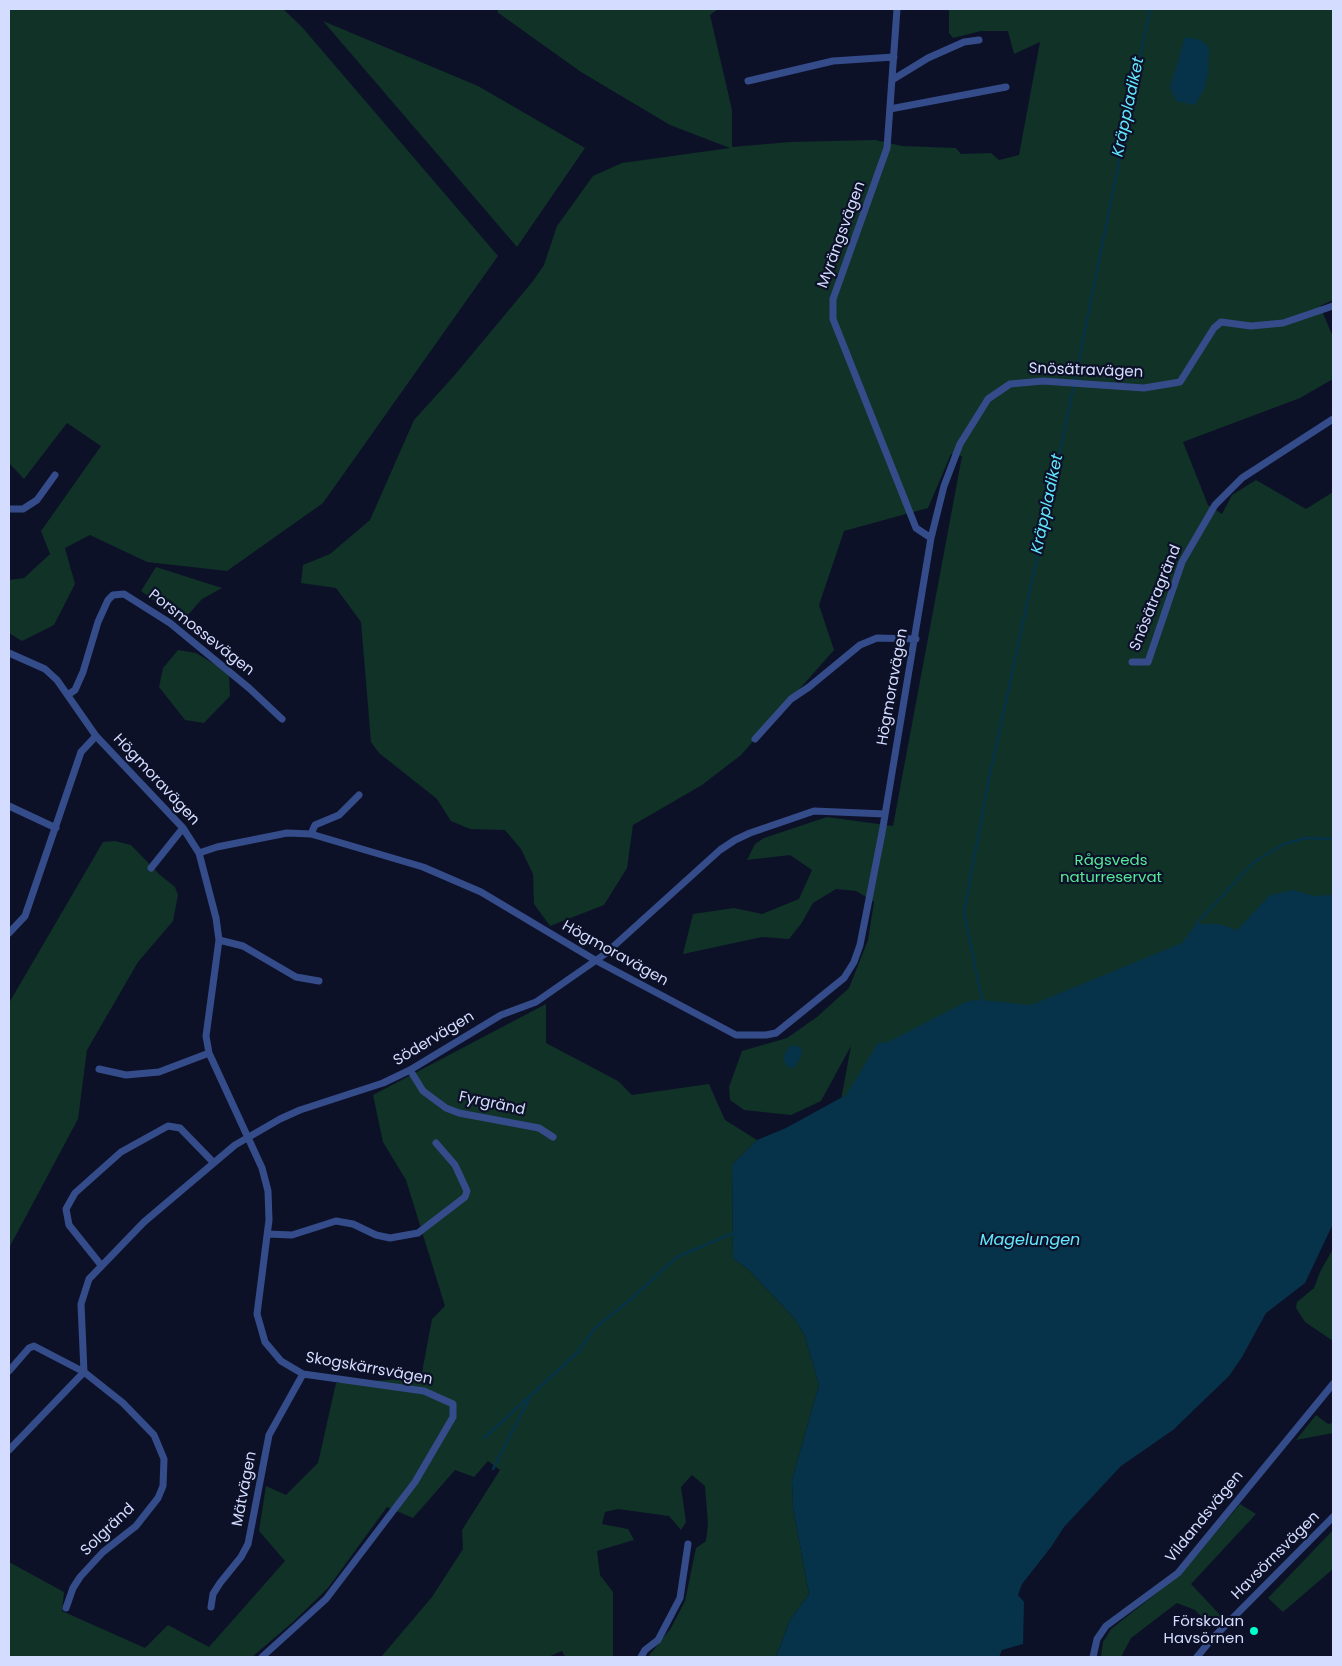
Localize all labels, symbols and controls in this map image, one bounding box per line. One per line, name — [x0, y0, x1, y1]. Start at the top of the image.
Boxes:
water label: Kräppladiket — [1109, 55, 1149, 159]
street label: Myrängsvägen — [814, 179, 870, 291]
street label: Snösätravägen — [1028, 360, 1144, 382]
water label: Kräppladiket — [1028, 452, 1068, 556]
street label: Snösätragränd — [1127, 542, 1185, 654]
street label: Porsmossevägen — [145, 586, 257, 680]
street label: Högmoravägen — [874, 627, 912, 747]
street label: Högmoravägen — [109, 731, 203, 829]
park label: Rågsveds naturreservat — [1060, 852, 1162, 887]
street label: Högmoravägen — [559, 917, 671, 991]
street label: Södervägen — [390, 1008, 478, 1070]
street label: Fyrgränd — [457, 1088, 527, 1120]
water label: Magelungen — [980, 1231, 1080, 1251]
street label: Skogskärrsvägen — [304, 1349, 434, 1389]
street label: Mätvägen — [229, 1450, 261, 1528]
street label: Vildandsvägen — [1162, 1467, 1248, 1567]
street label: Solgränd — [77, 1500, 139, 1560]
street label: Havsörnsvägen — [1228, 1508, 1324, 1604]
place label: Förskolan Havsörnen — [1164, 1613, 1244, 1648]
marker: Förskolan Havsörnen — [1248, 1625, 1260, 1637]

